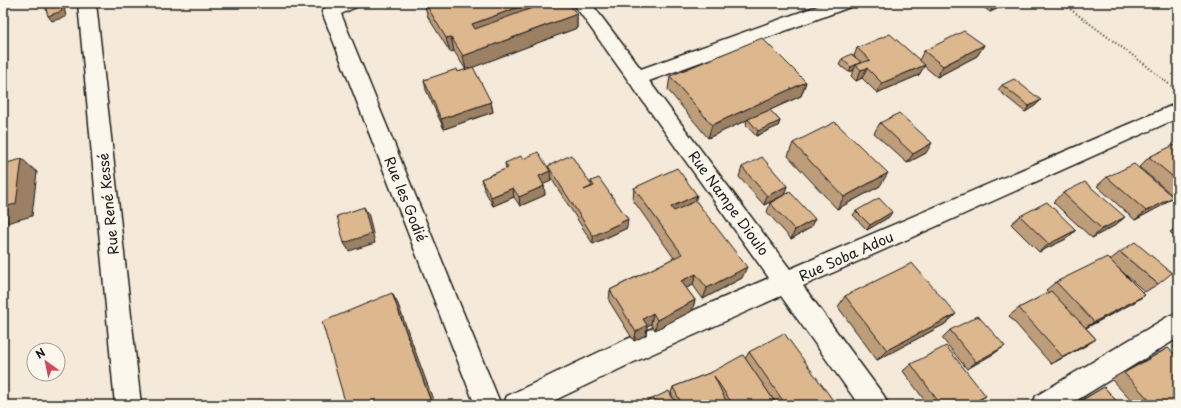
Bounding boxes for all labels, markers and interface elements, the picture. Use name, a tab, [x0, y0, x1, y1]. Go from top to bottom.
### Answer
street label: Rue Nampe Dioulo	[684, 146, 774, 260]
street label: Rue René Kessé	[92, 152, 124, 256]
street label: Rue les Godié	[379, 153, 433, 245]
street label: Rue Soba Adou	[795, 226, 897, 286]
north arrow	[26, 342, 66, 382]
text: N	[32, 344, 49, 363]

